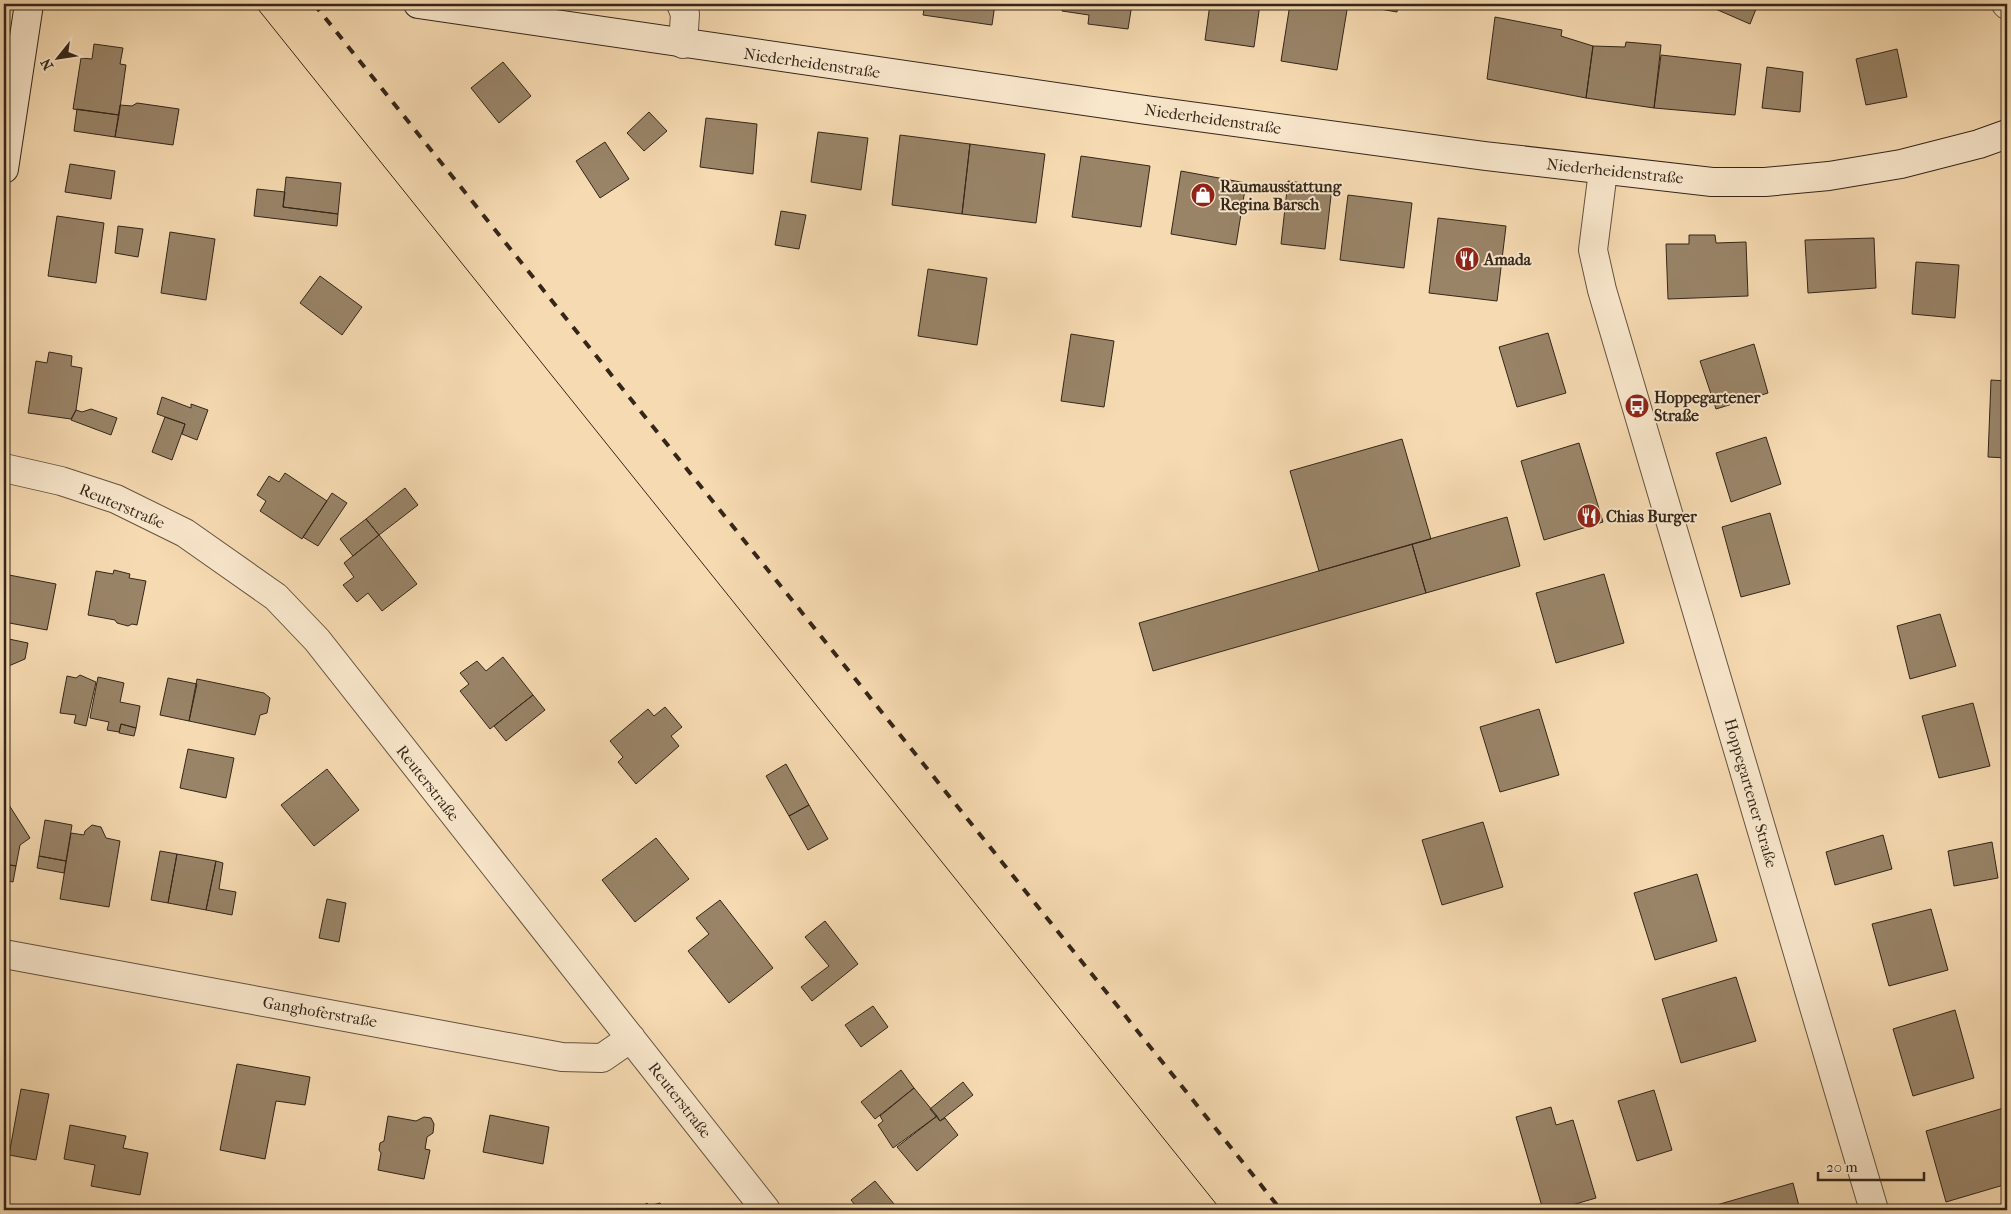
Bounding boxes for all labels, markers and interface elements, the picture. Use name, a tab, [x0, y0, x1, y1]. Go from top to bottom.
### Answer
north arrow	[32, 32, 82, 82]
street label: Niederheidenstraße	[743, 44, 882, 82]
text: N	[37, 55, 57, 73]
street label: Niederheidenstraße	[1144, 100, 1283, 138]
street label: Niederheidenstraße	[1546, 154, 1685, 188]
place label: Raumausstattung Regina Barsch	[1220, 177, 1342, 215]
shop icon: Raumausstattung Regina Barsch	[1190, 182, 1216, 208]
restaurant icon: Amada	[1454, 246, 1480, 272]
place label: Amada	[1483, 250, 1532, 269]
place label: Hoppegartener Straße	[1654, 388, 1761, 425]
bus stop icon: Hoppegartener Straße	[1624, 393, 1650, 419]
street label: Reuterstraße	[76, 479, 168, 533]
restaurant icon: Chias Burger	[1576, 503, 1602, 529]
place label: Chias Burger	[1606, 507, 1698, 527]
street label: Hoppegartener Straße	[1721, 716, 1781, 870]
street label: Reuterstraße	[392, 741, 464, 825]
street label: Ganghoferstraße	[261, 993, 379, 1031]
street label: Reuterstraße	[644, 1058, 716, 1142]
scale bar	[1818, 1149, 1925, 1181]
text: 20 m	[1826, 1158, 1858, 1176]

